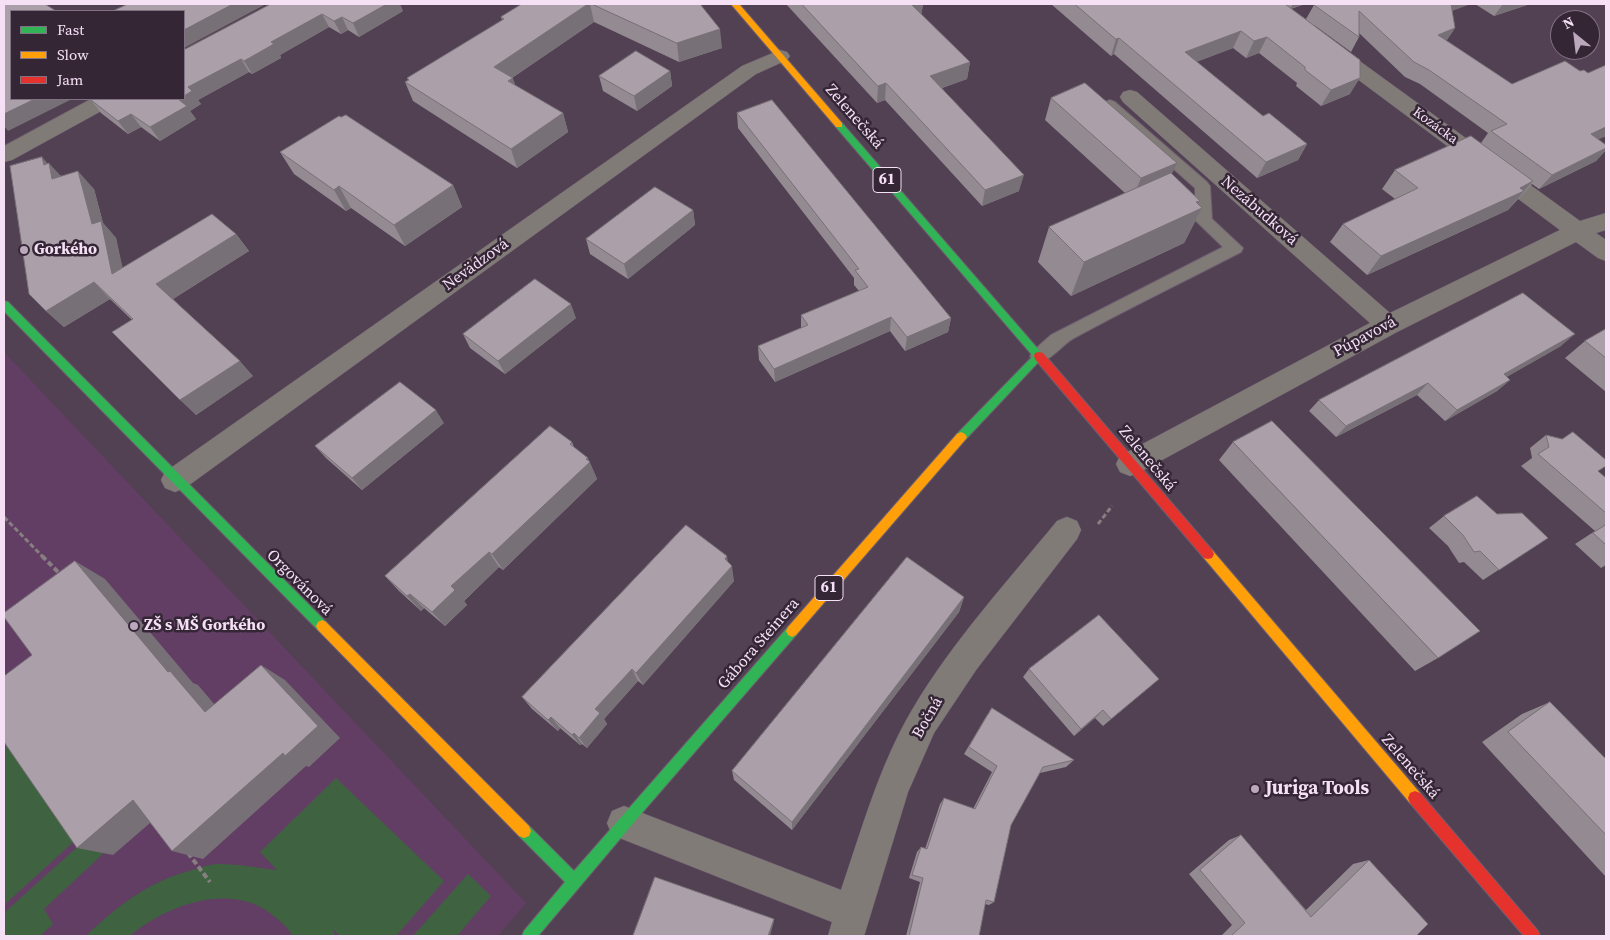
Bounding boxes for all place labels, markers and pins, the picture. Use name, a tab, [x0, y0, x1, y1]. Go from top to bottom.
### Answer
place label: Gorkého	[34, 240, 97, 260]
marker: Gorkého	[18, 244, 30, 256]
place label: ZŠ s MŠ Gorkého	[144, 616, 265, 636]
marker: ZŠ s MŠ Gorkého	[128, 620, 140, 632]
place label: Juriga Tools	[1265, 778, 1369, 800]
marker: Juriga Tools	[1249, 783, 1261, 795]

